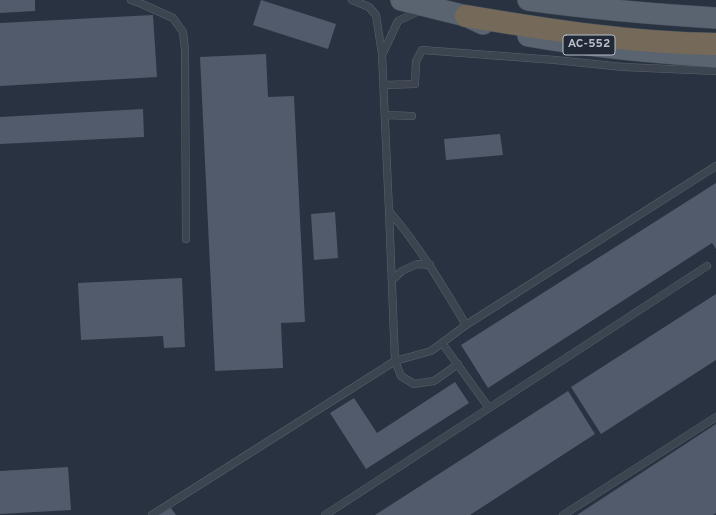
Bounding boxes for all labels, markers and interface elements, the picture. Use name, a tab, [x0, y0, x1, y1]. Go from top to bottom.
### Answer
road number: AC-552	[563, 35, 615, 55]

